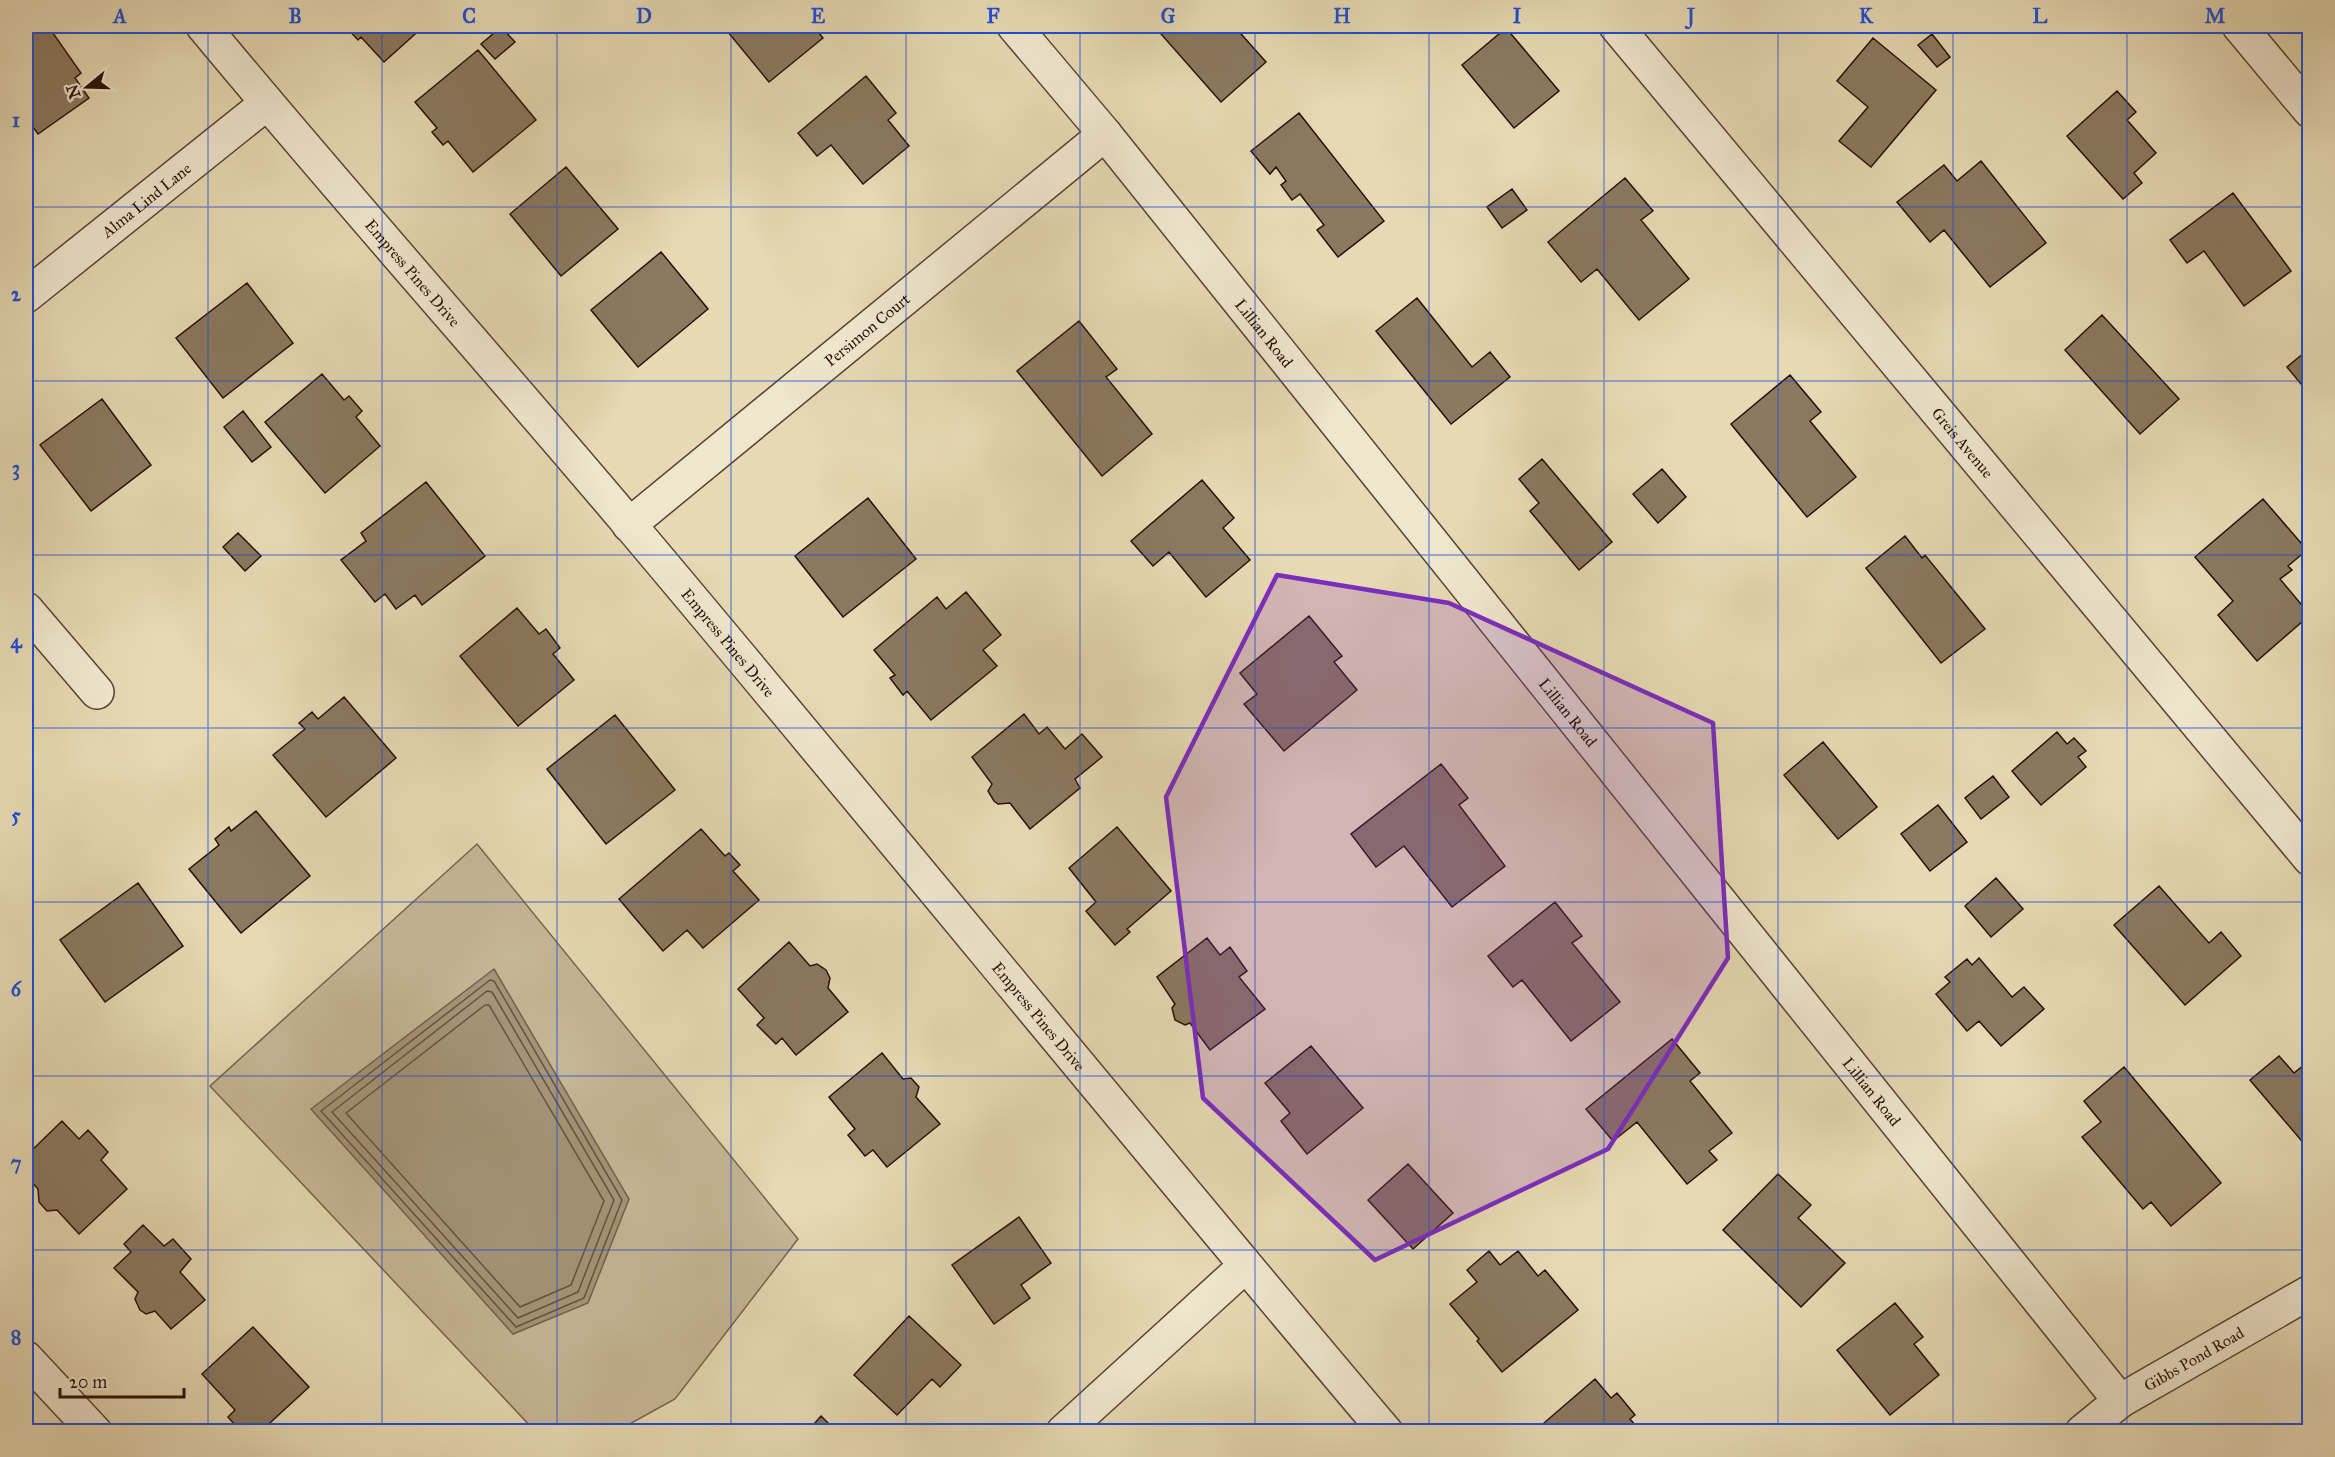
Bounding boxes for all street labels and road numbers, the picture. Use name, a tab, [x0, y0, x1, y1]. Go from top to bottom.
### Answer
street label: Alma Lind Lane	[97, 158, 195, 242]
street label: Empress Pines Drive	[361, 215, 464, 331]
street label: Persimon Court	[821, 289, 914, 370]
street label: Lillian Road	[1231, 295, 1297, 371]
street label: Greis Avenue	[1928, 404, 1998, 482]
street label: Empress Pines Drive	[677, 585, 779, 701]
street label: Lillian Road	[1535, 674, 1601, 750]
street label: Empress Pines Drive	[988, 958, 1089, 1075]
street label: Lillian Road	[1838, 1054, 1905, 1130]
street label: Gibbs Pond Road	[2141, 1323, 2247, 1395]

